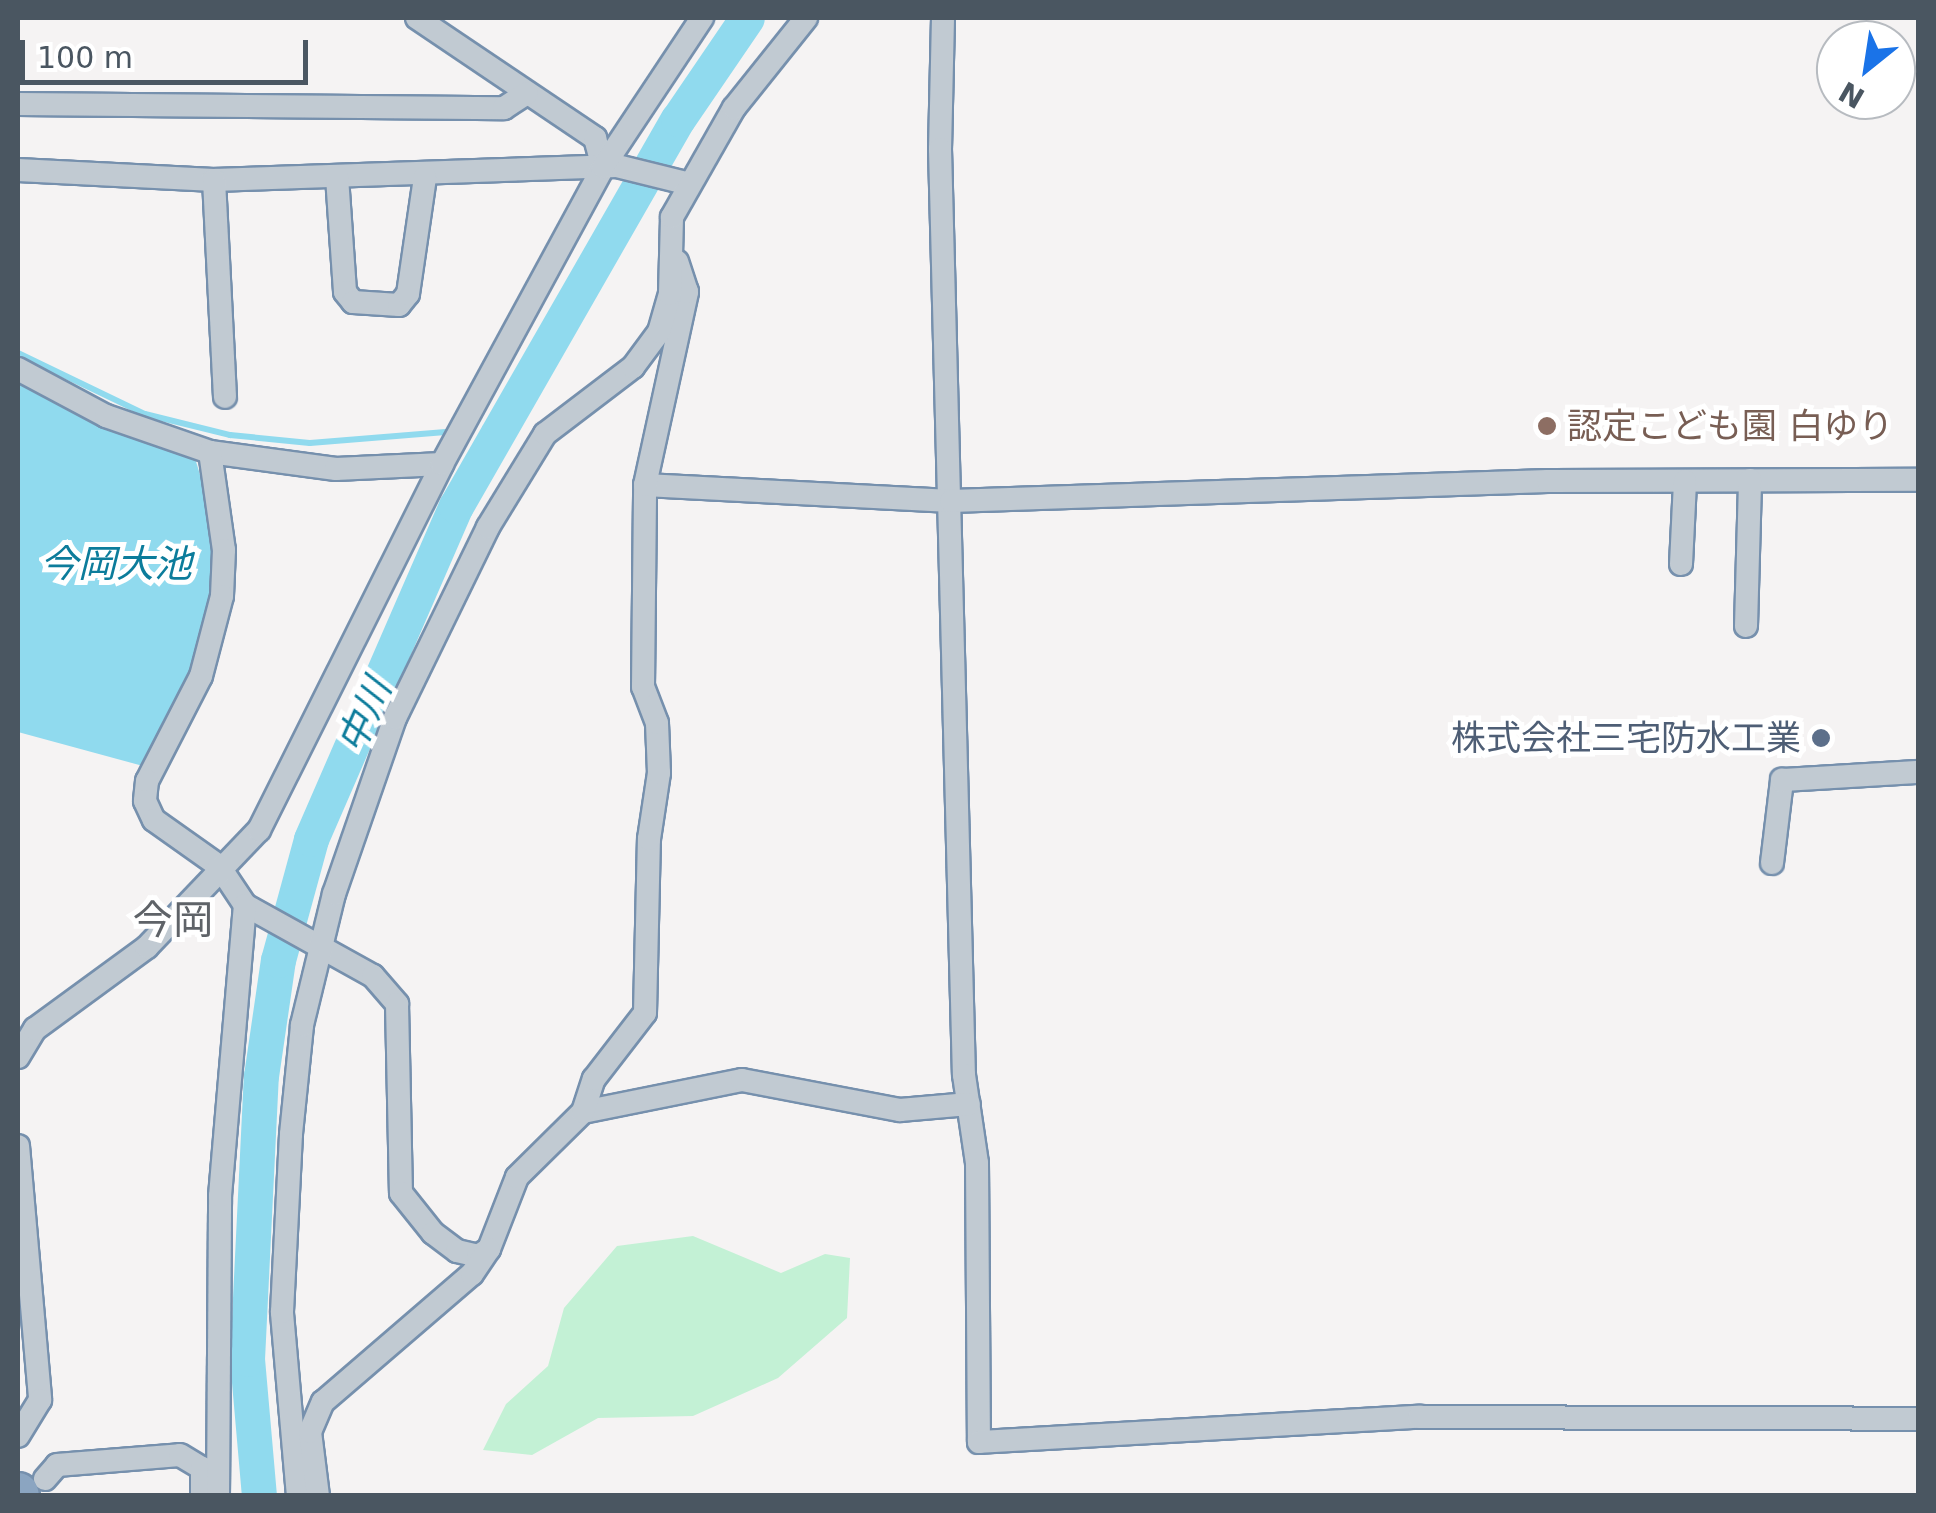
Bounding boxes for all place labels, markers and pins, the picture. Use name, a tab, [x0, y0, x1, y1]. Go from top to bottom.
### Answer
place label: 認定こども園 白ゆり	[1567, 405, 1893, 447]
marker: 認定こども園 白ゆり	[1536, 415, 1558, 437]
place label: 株式会社三宅防水工業	[1451, 717, 1801, 759]
marker: 株式会社三宅防水工業	[1810, 727, 1832, 749]

